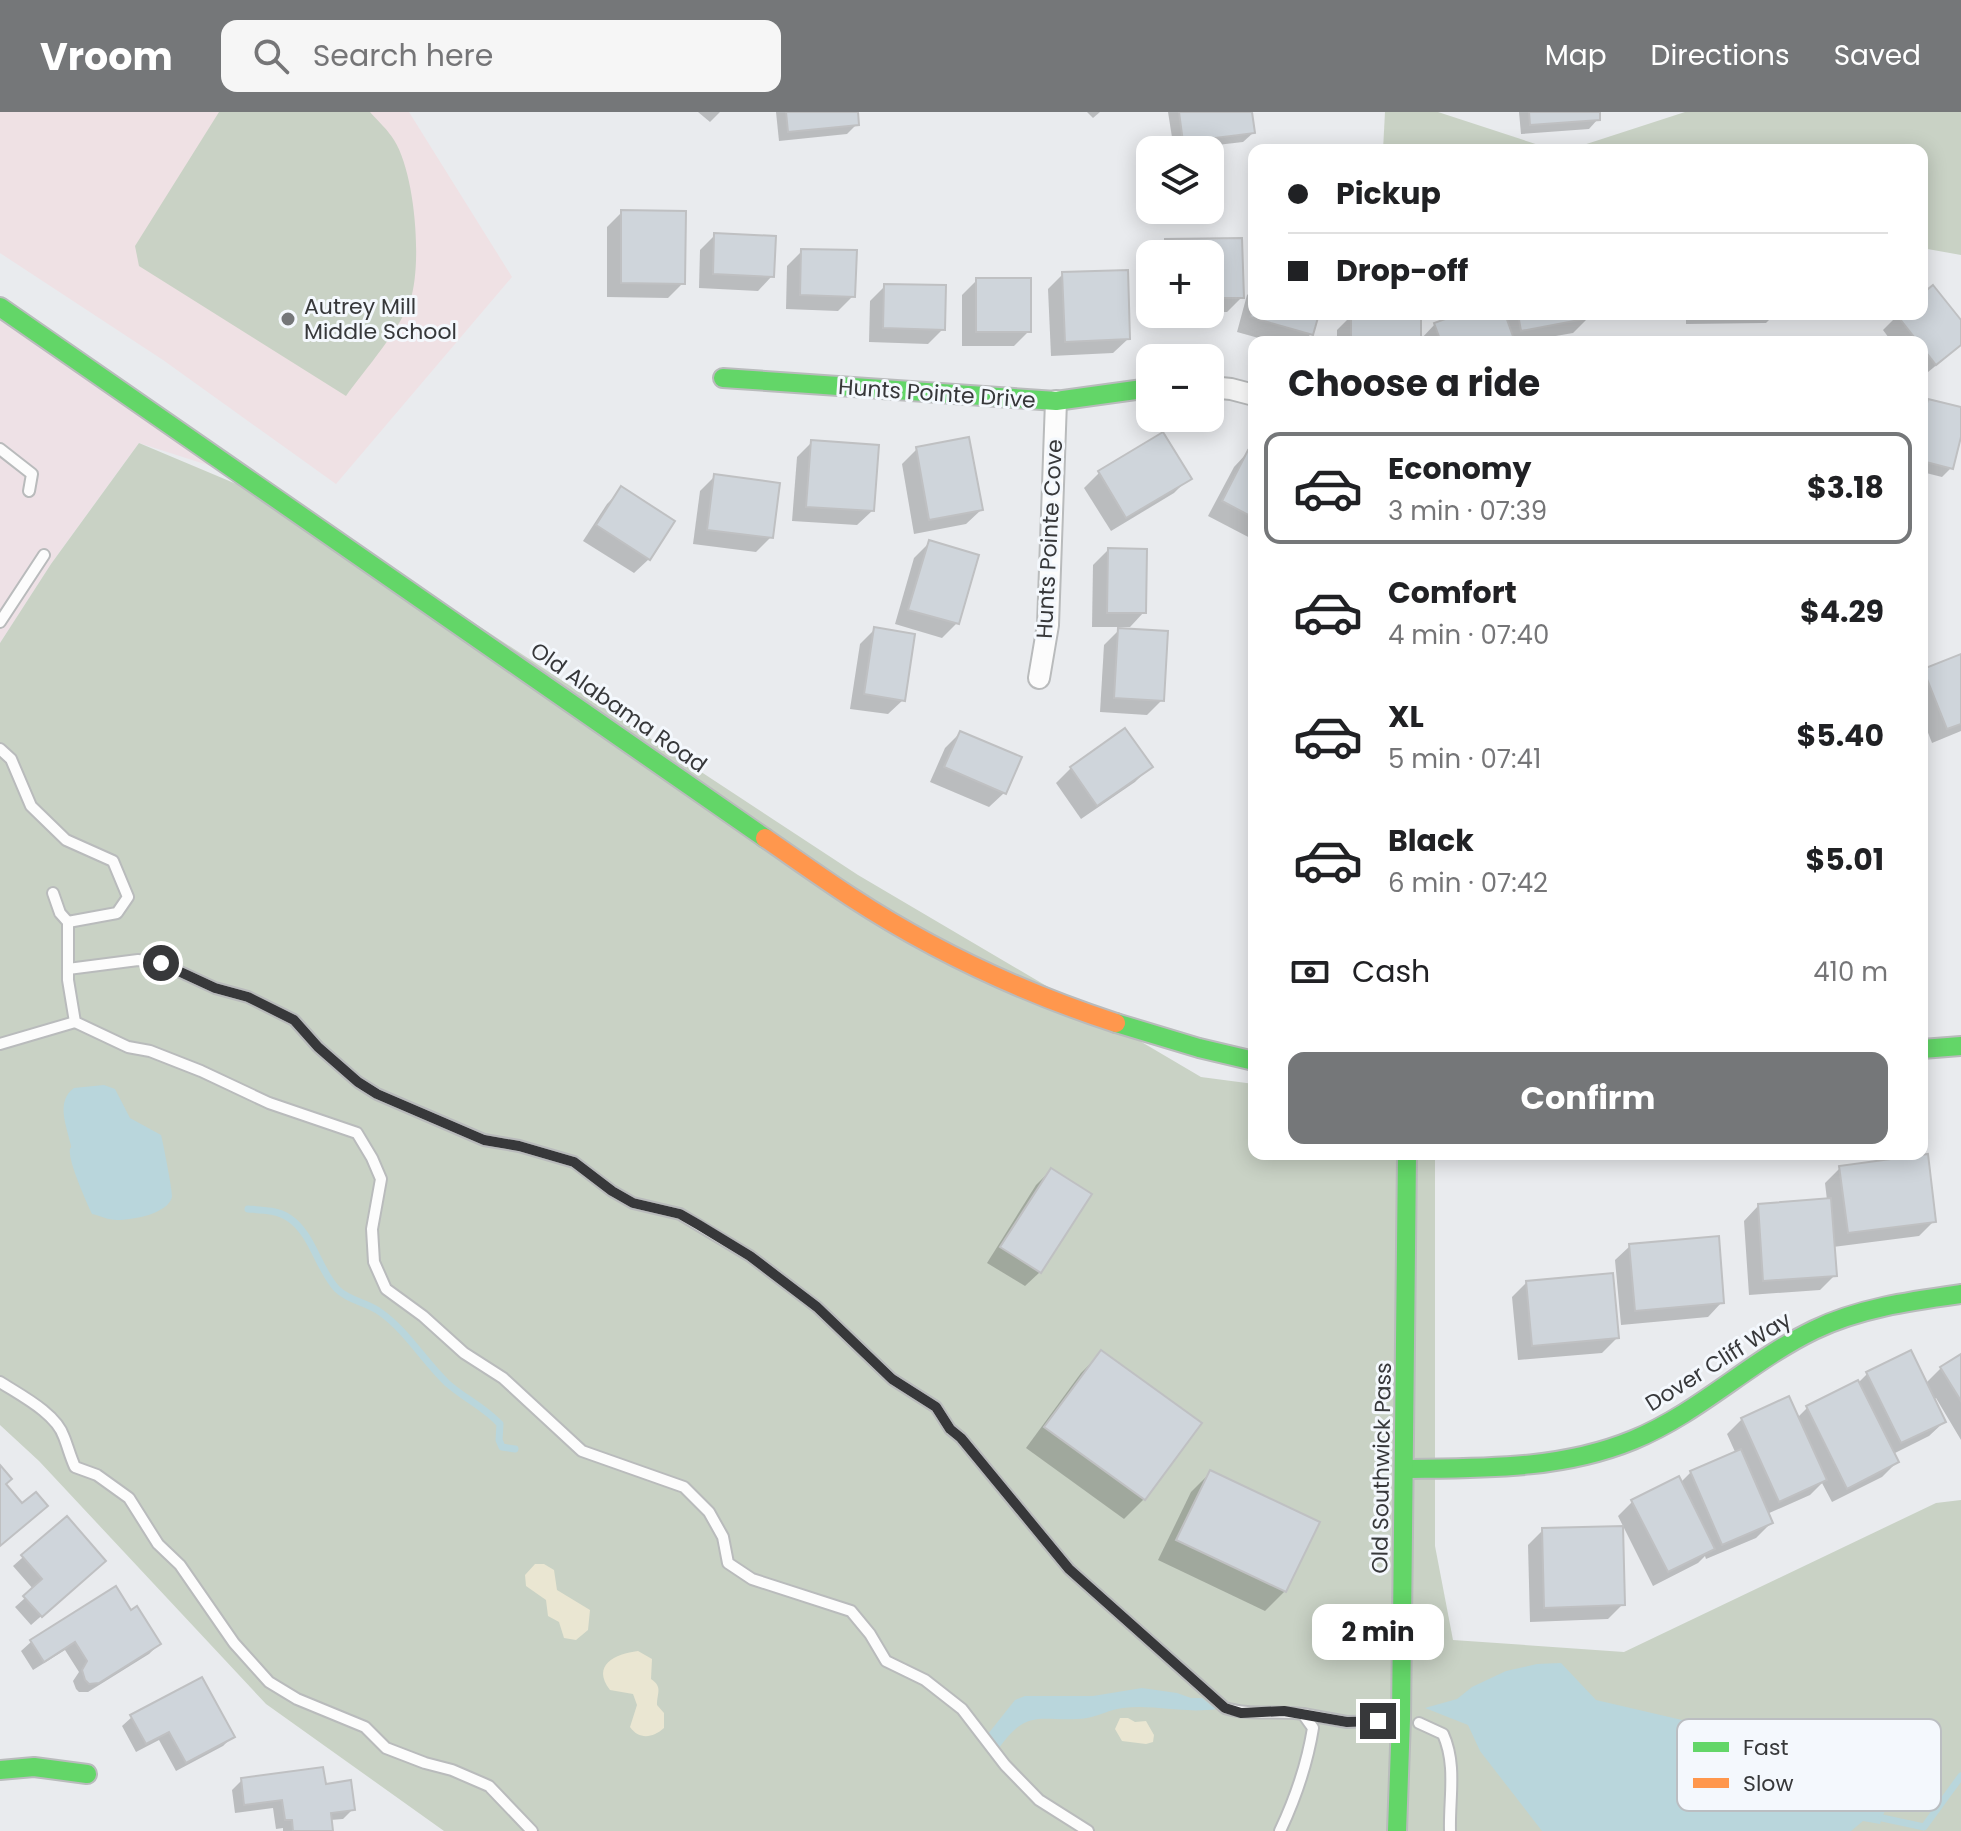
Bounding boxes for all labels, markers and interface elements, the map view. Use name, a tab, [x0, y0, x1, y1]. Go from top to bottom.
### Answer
search box	[221, 20, 781, 92]
text: Vroom	[40, 30, 173, 83]
icon: search	[249, 34, 293, 78]
text: Search here	[313, 34, 493, 77]
text: Map	[1545, 36, 1607, 75]
text: Directions	[1651, 36, 1790, 75]
text: Saved	[1834, 36, 1921, 75]
map controls	[1136, 136, 1224, 432]
button: layers	[1136, 136, 1224, 224]
text: Pickup	[1336, 172, 1441, 215]
button: +	[1136, 240, 1224, 328]
text: Drop-off	[1336, 249, 1468, 292]
place label: Autrey Mill Middle School	[304, 291, 457, 347]
marker: Autrey Mill Middle School	[279, 310, 297, 328]
button: −	[1136, 344, 1224, 432]
text: Choose a ride	[1288, 358, 1540, 409]
street label: Hunts Pointe Drive	[837, 371, 1037, 416]
street label: Hunts Pointe Cove	[1029, 439, 1070, 640]
text: Economy	[1388, 447, 1532, 490]
icon: car	[1292, 452, 1364, 524]
text: $3.18	[1807, 466, 1884, 509]
text: 3 min · 07:39	[1388, 493, 1547, 529]
text: Comfort	[1388, 571, 1517, 614]
icon: car	[1292, 576, 1364, 648]
text: $4.29	[1800, 590, 1884, 633]
text: 4 min · 07:40	[1388, 617, 1549, 653]
street label: Old Alabama Road	[524, 635, 713, 780]
text: XL	[1388, 695, 1424, 738]
icon: car	[1292, 700, 1364, 772]
text: $5.40	[1796, 714, 1884, 757]
text: 5 min · 07:41	[1388, 741, 1541, 777]
text: Black	[1388, 819, 1474, 862]
icon: car	[1292, 824, 1364, 896]
text: $5.01	[1805, 838, 1884, 881]
text: 6 min · 07:42	[1388, 865, 1548, 901]
route start	[143, 945, 179, 981]
icon: cash	[1288, 950, 1332, 994]
text: Cash	[1352, 950, 1430, 993]
text: 410 m	[1813, 954, 1888, 990]
button: Confirm	[1288, 1052, 1888, 1144]
street label: Dover Cliff Way	[1639, 1304, 1798, 1419]
street label: Old Southwick Pass	[1364, 1362, 1399, 1574]
callout: 2 min	[1312, 1605, 1444, 1661]
text: 2 min	[1341, 1614, 1415, 1650]
route end	[1360, 1703, 1396, 1739]
legend	[1677, 1719, 1941, 1811]
text: Fast	[1743, 1732, 1788, 1763]
text: Slow	[1743, 1768, 1793, 1799]

